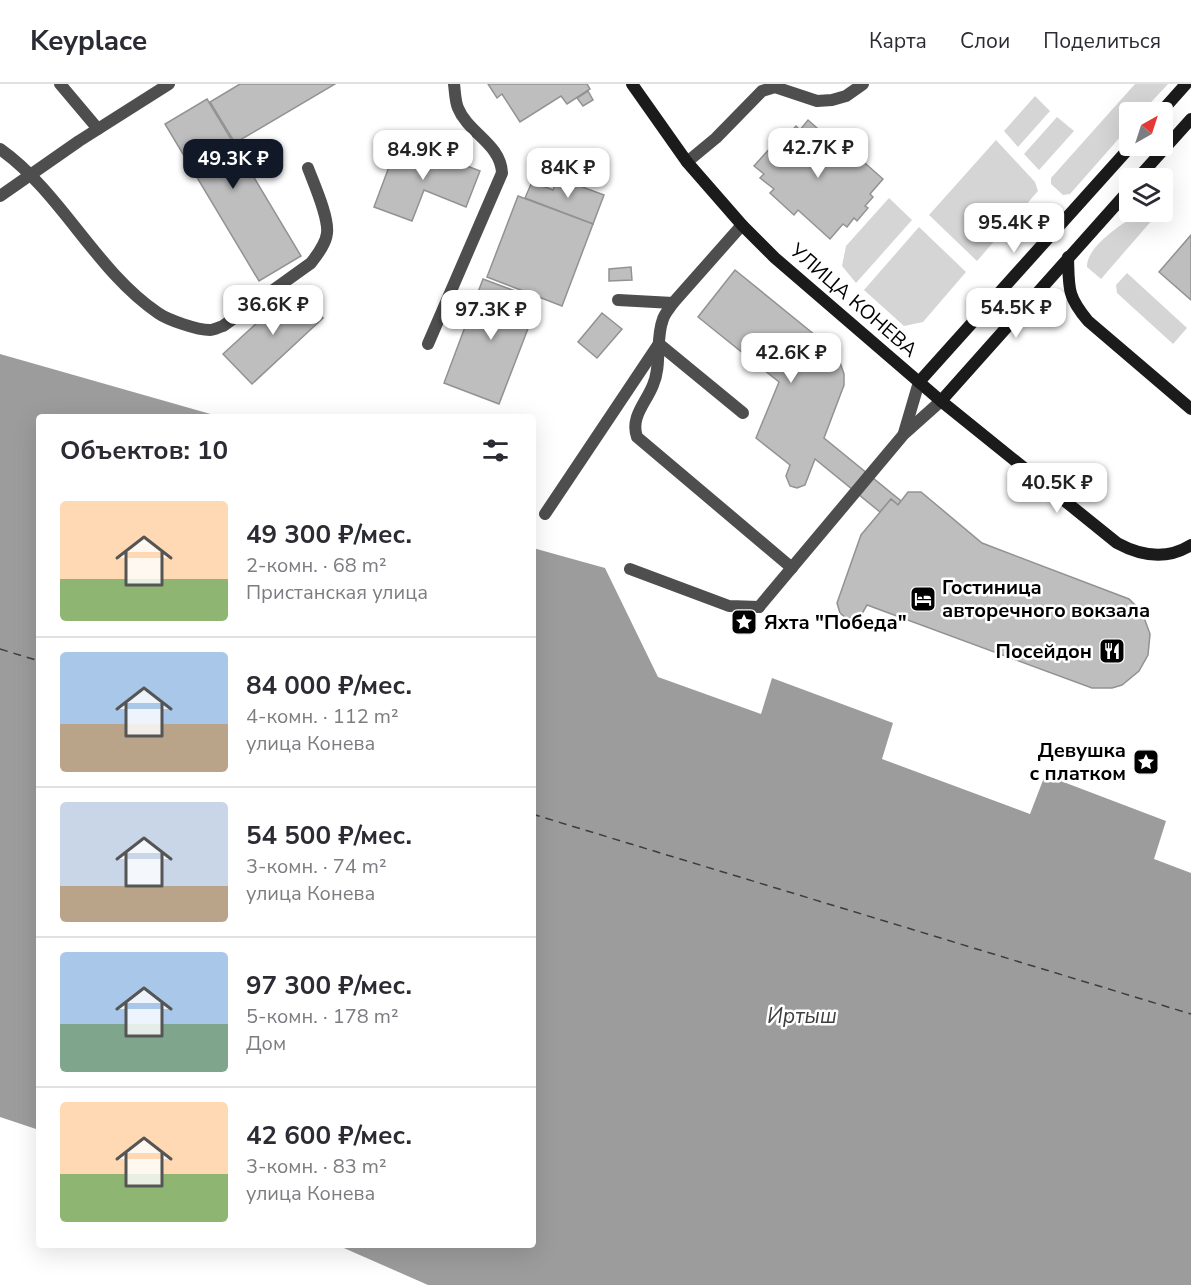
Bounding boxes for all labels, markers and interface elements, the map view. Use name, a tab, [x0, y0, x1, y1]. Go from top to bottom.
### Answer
text: Keyplace	[30, 22, 147, 60]
text: Карта	[869, 27, 927, 55]
text: Слои	[960, 27, 1010, 55]
text: Поделиться	[1043, 27, 1161, 55]
north arrow	[1119, 102, 1173, 156]
map controls	[1119, 102, 1173, 222]
pin: 42.7K ₽	[763, 128, 873, 179]
pin: 84.9K ₽	[368, 130, 478, 181]
text: 42.7K ₽	[782, 134, 854, 161]
text: 84.9K ₽	[387, 136, 459, 163]
pin: 49.3K ₽	[178, 139, 288, 190]
text: 49.3K ₽	[197, 145, 269, 172]
pin: 84K ₽	[526, 148, 610, 199]
text: 84K ₽	[541, 154, 595, 181]
button: layers	[1119, 168, 1173, 222]
pin: 95.4K ₽	[959, 203, 1069, 254]
text: 95.4K ₽	[978, 209, 1050, 236]
street label: УЛИЦА КОНЕВА	[783, 237, 924, 364]
pin: 36.6K ₽	[218, 285, 328, 336]
pin: 54.5K ₽	[961, 288, 1071, 339]
pin: 97.3K ₽	[436, 290, 546, 341]
text: 36.6K ₽	[237, 291, 309, 318]
text: 54.5K ₽	[980, 294, 1052, 321]
text: 97.3K ₽	[455, 296, 527, 323]
pin: 42.6K ₽	[736, 333, 846, 384]
text: 42.6K ₽	[755, 339, 827, 366]
text: Объектов: 10	[60, 433, 228, 468]
icon: filters	[479, 434, 512, 467]
pin: 40.5K ₽	[1002, 463, 1112, 514]
text: 40.5K ₽	[1021, 469, 1093, 496]
text: 49 300 ₽/мес.	[246, 517, 412, 552]
icon: home	[108, 525, 180, 597]
text: 2-комн. · 68 m²	[246, 552, 387, 579]
place label: Гостиница авторечного вокзала	[942, 574, 1150, 624]
text: Пристанская улица	[246, 579, 428, 606]
hotel icon: Гостиница авторечного вокзала	[908, 584, 938, 614]
place icon: Яхта "Победа"	[729, 607, 759, 637]
place label: Яхта "Победа"	[764, 609, 907, 636]
restaurant icon: Посейдон	[1097, 636, 1127, 666]
place label: Посейдон	[996, 638, 1092, 665]
text: 84 000 ₽/мес.	[246, 668, 412, 703]
icon: home	[108, 676, 180, 748]
text: 4-комн. · 112 m²	[246, 703, 399, 730]
text: улица Конева	[246, 730, 375, 757]
place label: Девушка с платком	[1029, 737, 1126, 787]
place icon: Девушка с платком	[1131, 747, 1161, 777]
text: 54 500 ₽/мес.	[246, 818, 412, 853]
icon: home	[108, 826, 180, 898]
text: 3-комн. · 74 m²	[246, 853, 387, 880]
text: улица Конева	[246, 880, 375, 907]
text: 97 300 ₽/мес.	[246, 968, 412, 1003]
icon: home	[108, 976, 180, 1048]
water label: Иртыш	[767, 1002, 837, 1030]
text: 5-комн. · 178 m²	[246, 1003, 399, 1030]
text: Дом	[246, 1030, 286, 1057]
text: 42 600 ₽/мес.	[246, 1118, 412, 1153]
icon: home	[108, 1126, 180, 1198]
text: 3-комн. · 83 m²	[246, 1153, 387, 1180]
text: улица Конева	[246, 1180, 375, 1207]

